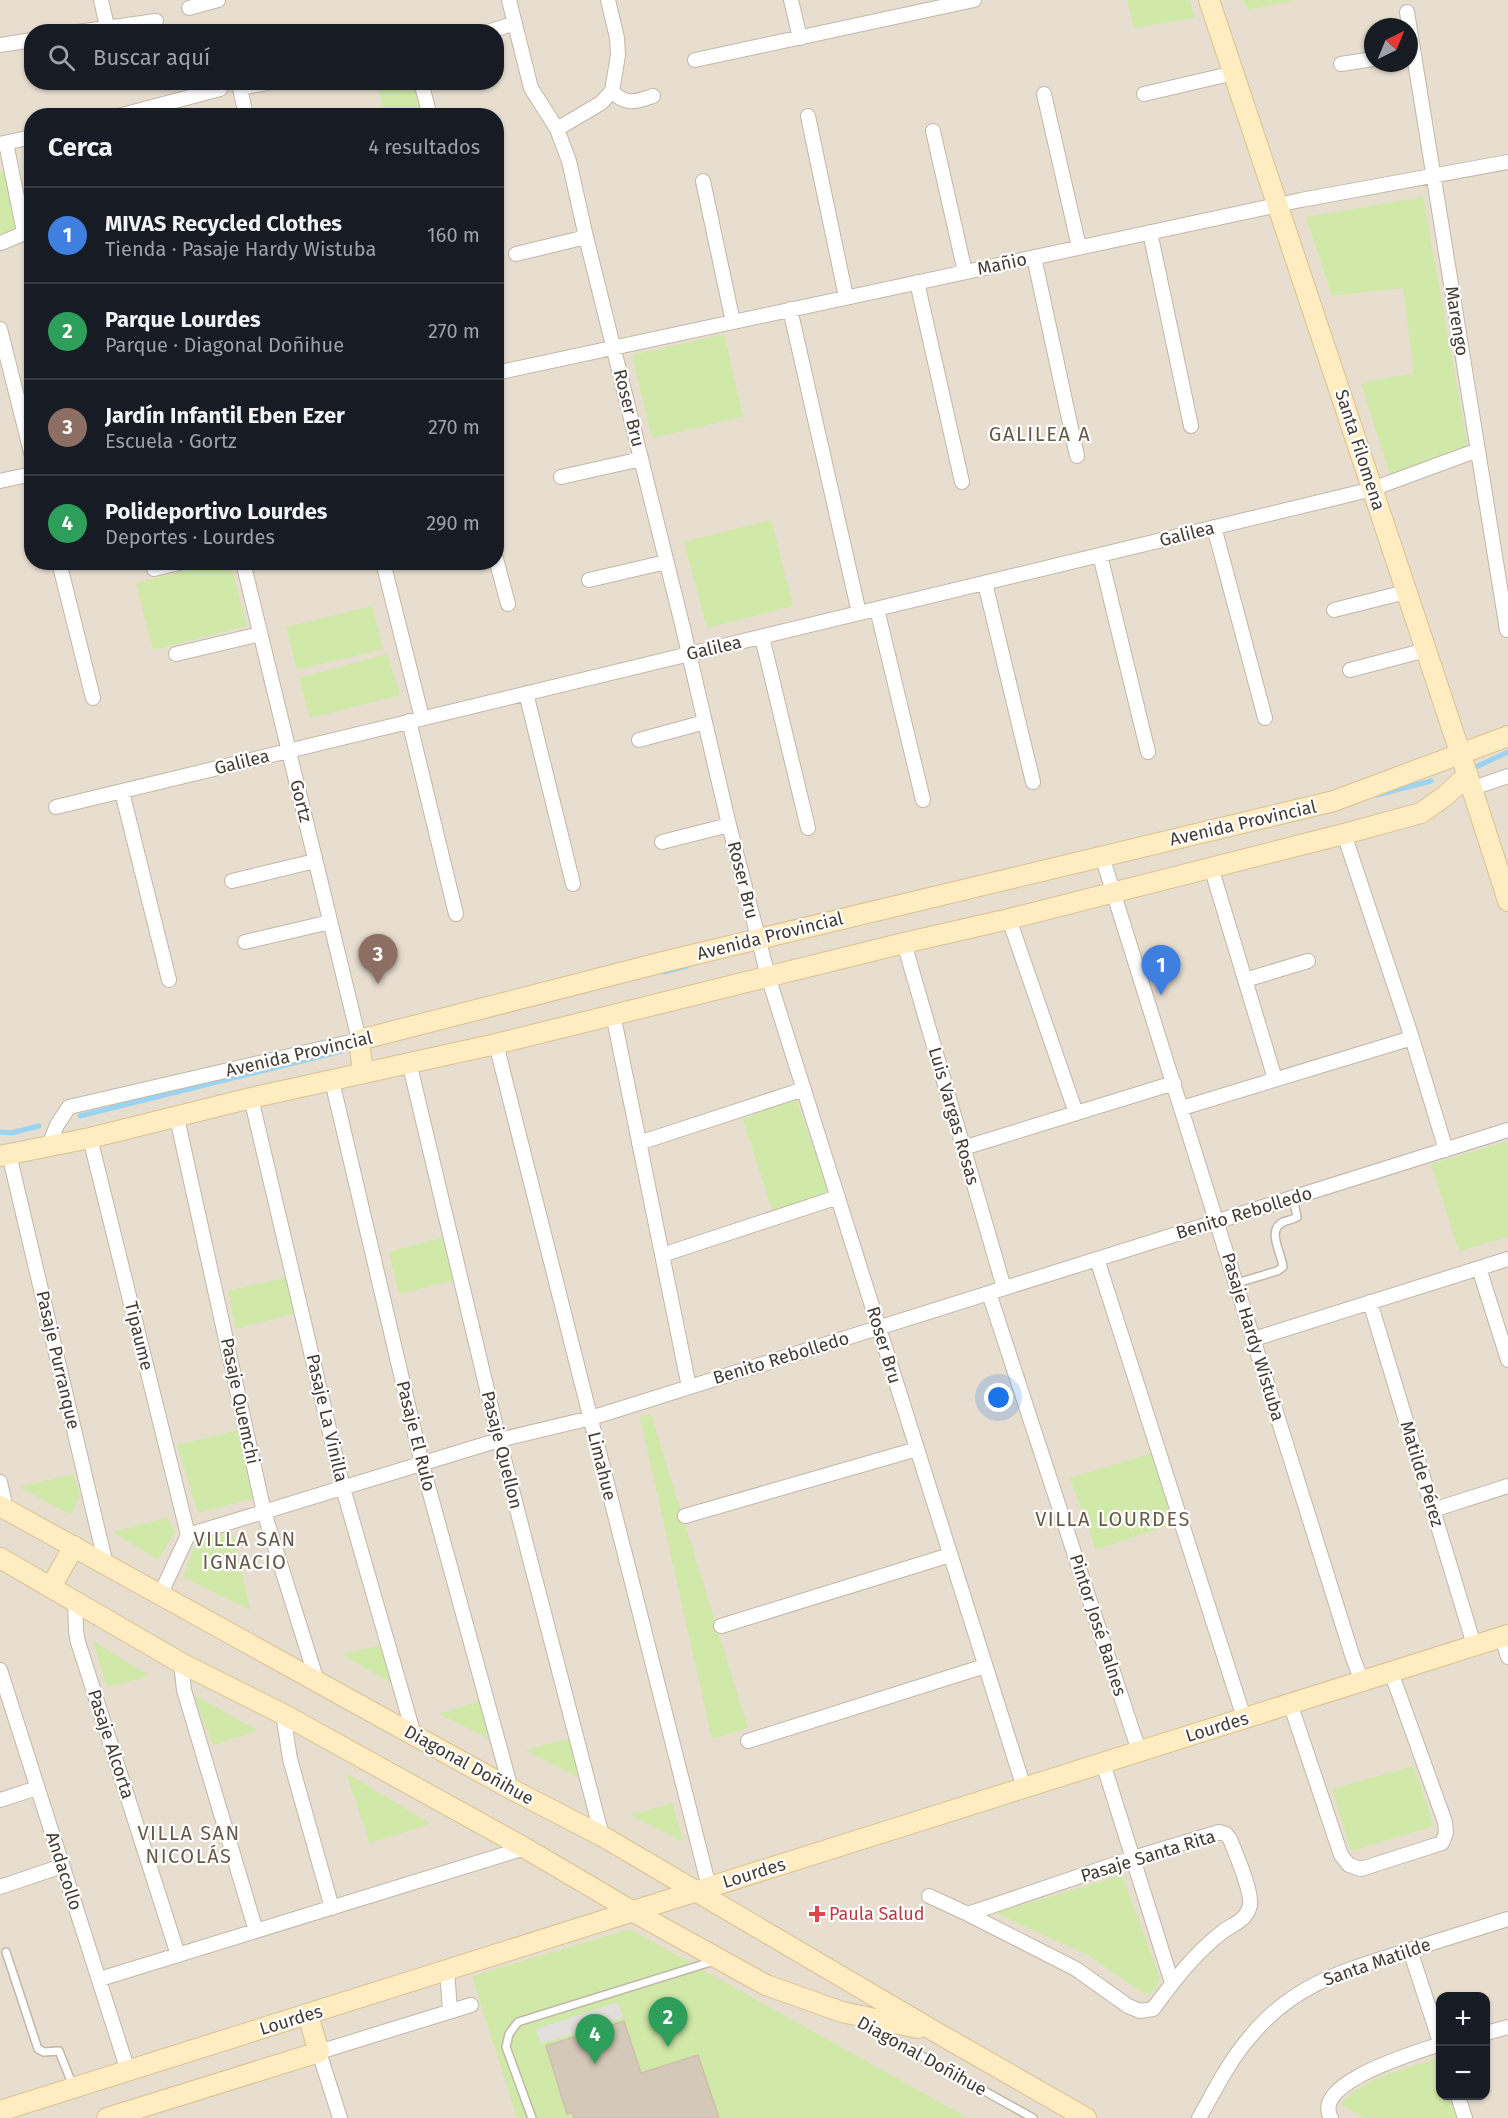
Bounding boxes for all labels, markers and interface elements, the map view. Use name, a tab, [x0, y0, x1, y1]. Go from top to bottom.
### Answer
north arrow	[1364, 18, 1418, 72]
search box	[24, 24, 504, 90]
icon: search	[45, 41, 78, 74]
text: Buscar aquí	[93, 44, 210, 71]
text: Cerca	[48, 132, 113, 163]
text: 4 resultados	[368, 135, 480, 159]
text: MIVAS Recycled Clothes	[105, 210, 342, 237]
text: 1	[63, 223, 72, 247]
text: 160 m	[427, 223, 480, 247]
text: Tienda · Pasaje Hardy Wistuba	[105, 237, 376, 261]
street label: Mañio	[975, 248, 1029, 280]
street label: Marengo	[1441, 285, 1473, 357]
text: Parque Lourdes	[105, 306, 261, 333]
text: 2	[62, 319, 73, 343]
text: 270 m	[428, 319, 480, 343]
text: Parque · Diagonal Doñihue	[105, 333, 344, 357]
street label: Roser Bru	[609, 367, 649, 449]
street label: Santa Filomena	[1330, 387, 1390, 513]
text: Jardín Infantil Eben Ezer	[105, 402, 345, 429]
text: 3	[62, 415, 73, 439]
text: 270 m	[428, 415, 480, 439]
district label: GALILEA A	[989, 422, 1091, 446]
text: Escuela · Gortz	[105, 429, 237, 453]
text: Polideportivo Lourdes	[105, 498, 327, 525]
text: 4	[62, 511, 73, 535]
text: 290 m	[426, 511, 480, 535]
street label: Galilea	[1157, 517, 1217, 551]
text: Deportes · Lourdes	[105, 525, 275, 549]
street label: Galilea	[684, 631, 744, 665]
street label: Galilea	[212, 745, 272, 779]
street label: Gortz	[285, 777, 317, 825]
street label: Avenida Provincial	[1168, 795, 1318, 851]
street label: Roser Bru	[723, 839, 763, 921]
street label: Avenida Provincial	[695, 907, 845, 965]
pin: 3	[358, 934, 398, 984]
pin: 1	[1142, 946, 1180, 995]
street label: Avenida Provincial	[224, 1026, 374, 1082]
street label: Luis Vargas Rosas	[924, 1045, 984, 1187]
street label: Benito Rebolledo	[1173, 1182, 1315, 1244]
street label: Pasaje Hardy Wistuba	[1217, 1250, 1289, 1424]
street label: Pasaje Purranque	[31, 1289, 85, 1431]
street label: Tipaume	[120, 1299, 158, 1373]
street label: Roser Bru	[862, 1304, 906, 1386]
street label: Benito Rebolledo	[710, 1327, 852, 1389]
street label: Pasaje Quemchi	[216, 1336, 264, 1466]
street label: Pasaje La Vinilla	[302, 1352, 352, 1484]
street label: Pasaje El Rulo	[392, 1378, 440, 1494]
your location	[984, 1383, 1013, 1412]
street label: Pasaje Quellon	[477, 1389, 527, 1511]
street label: Matilde Pérez	[1395, 1418, 1449, 1530]
street label: Limahue	[583, 1429, 621, 1503]
district label: VILLA LOURDES	[1035, 1507, 1191, 1531]
district label: VILLA SAN IGNACIO	[193, 1527, 297, 1574]
street label: Pintor José Balnes	[1065, 1551, 1131, 1699]
street label: Pasaje Alcorta	[83, 1686, 139, 1802]
street label: Lourdes	[1183, 1707, 1251, 1747]
street label: Diagonal Doñihue	[400, 1720, 538, 1810]
district label: VILLA SAN NICOLÁS	[137, 1821, 241, 1868]
street label: Pasaje Santa Rita	[1078, 1825, 1218, 1887]
street label: Andacollo	[41, 1829, 87, 1913]
street label: Lourdes	[720, 1853, 788, 1893]
place label: Paula Salud	[829, 1903, 924, 1925]
marker: Paula Salud	[810, 1907, 824, 1921]
street label: Santa Matilde	[1320, 1933, 1434, 1991]
map controls	[1436, 1992, 1490, 2100]
button: +	[1436, 1992, 1490, 2046]
pin: 2	[648, 1998, 688, 2047]
street label: Lourdes	[257, 2000, 325, 2040]
street label: Diagonal Doñihue	[853, 2011, 991, 2101]
pin: 4	[576, 2014, 614, 2064]
button: −	[1436, 2046, 1490, 2100]

